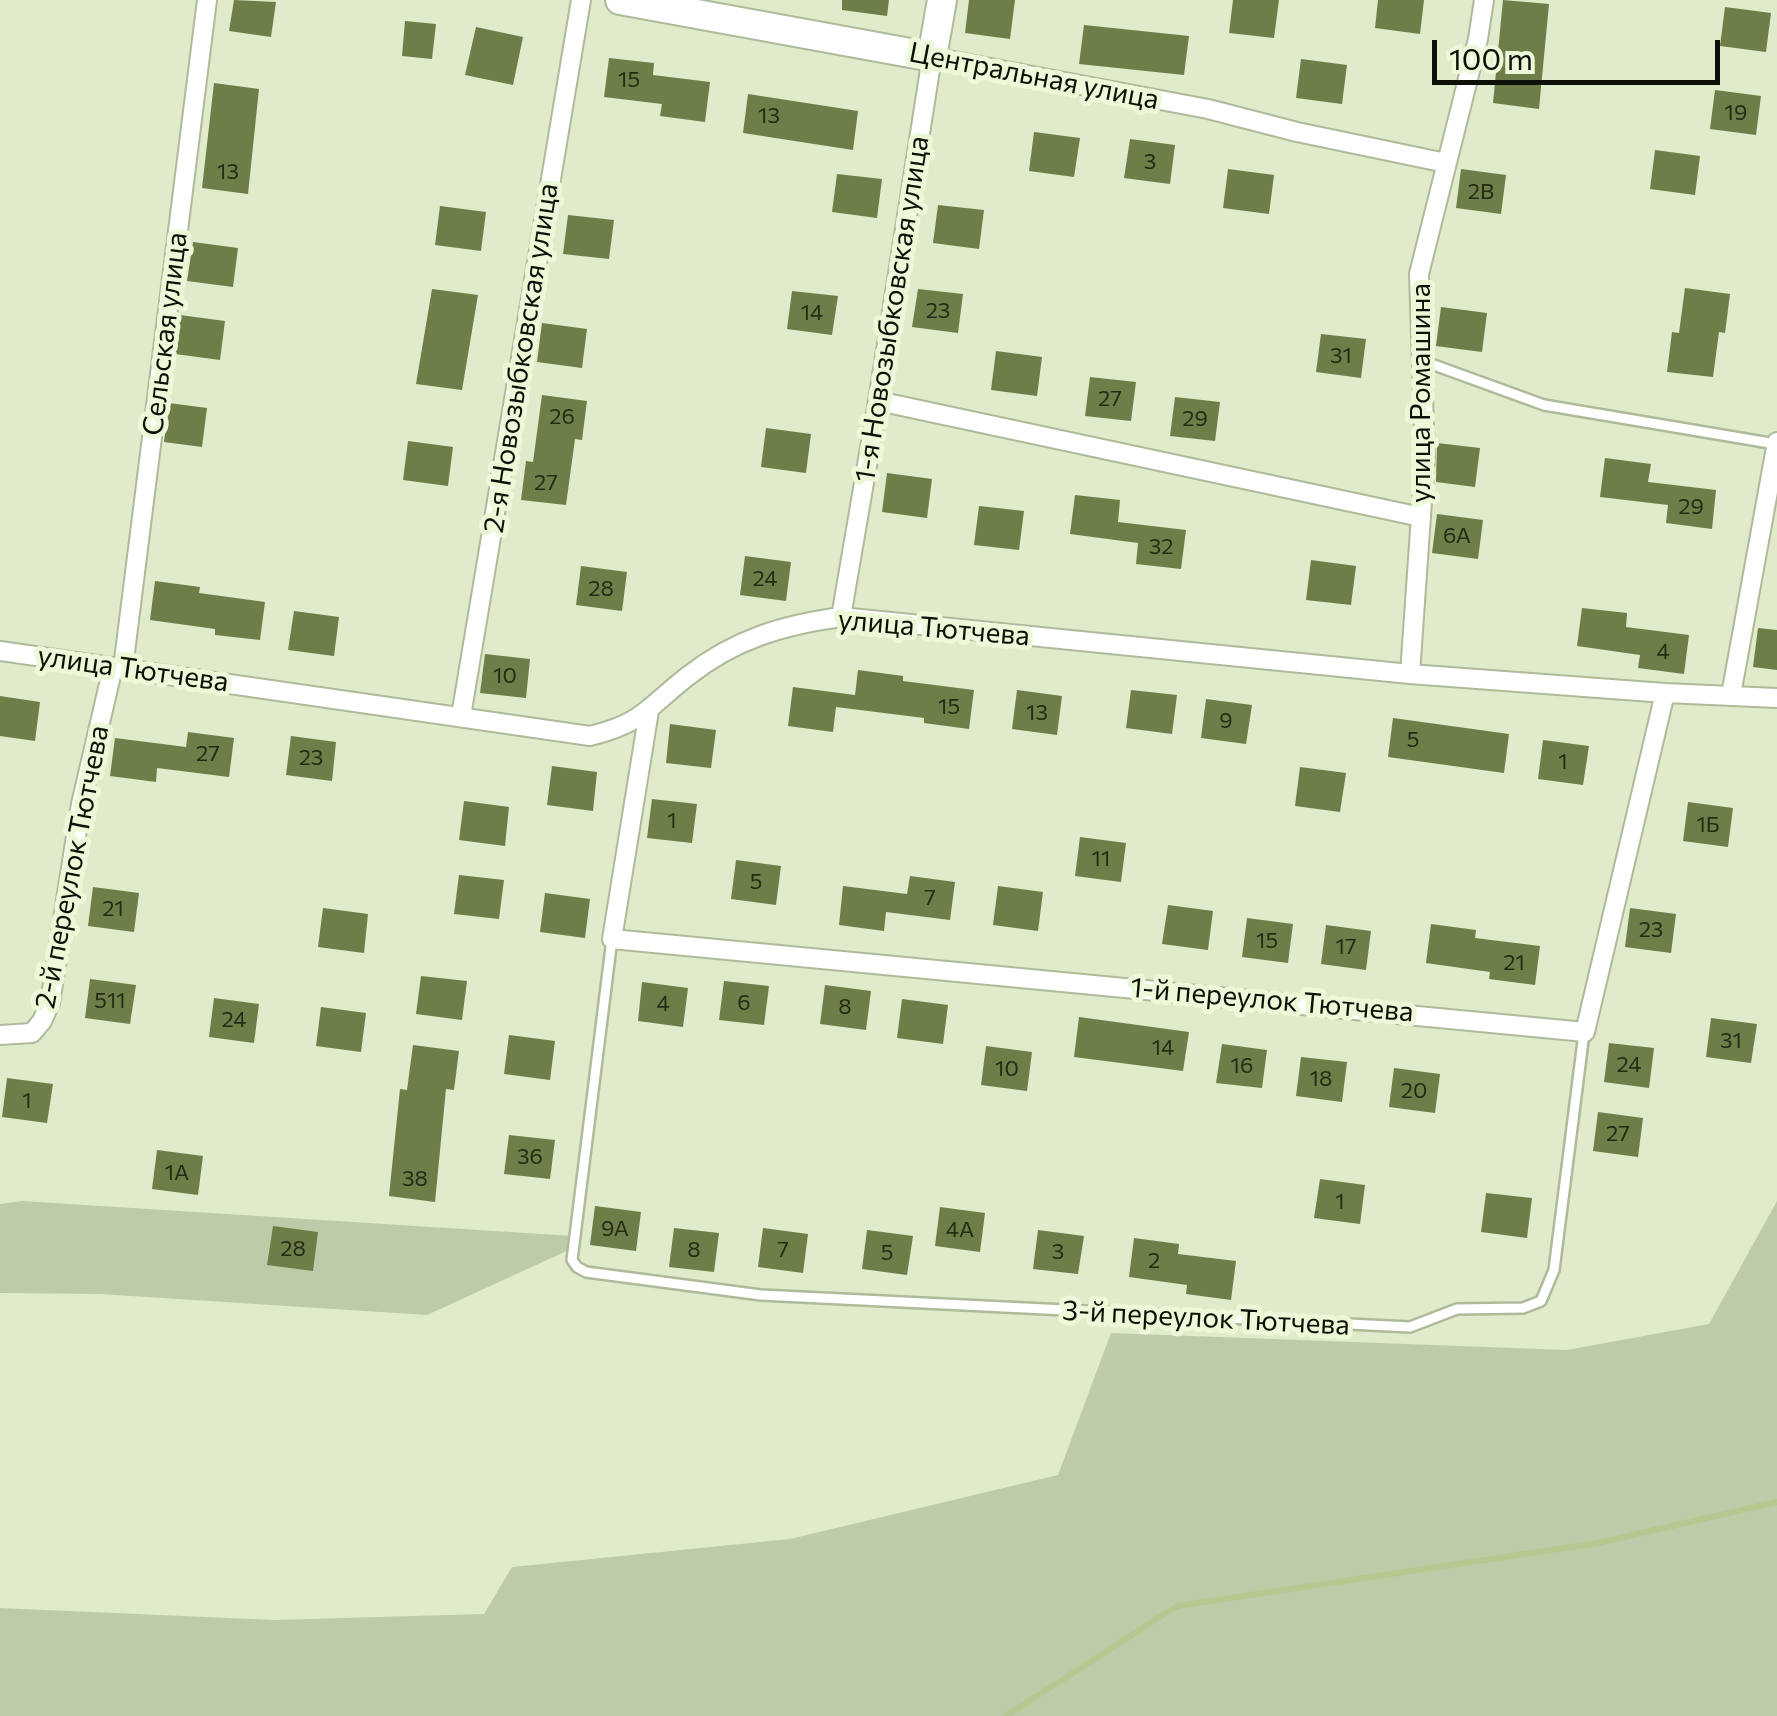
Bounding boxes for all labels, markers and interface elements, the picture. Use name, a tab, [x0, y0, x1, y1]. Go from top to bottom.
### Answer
scale bar	[1437, 20, 1724, 82]
street label: Центральная улица	[906, 35, 1162, 117]
text: 100 m	[1449, 39, 1533, 76]
house number: 15	[618, 67, 640, 93]
house number: 19	[1725, 100, 1747, 126]
house number: 13	[758, 103, 780, 129]
street label: 1-я Новозыбковская улица	[848, 134, 936, 484]
house number: 3	[1144, 149, 1156, 175]
house number: 13	[217, 159, 239, 185]
house number: 2В	[1468, 179, 1494, 205]
street label: 2-я Новозыбковская улица	[477, 181, 565, 535]
street label: Сельская улица	[136, 230, 194, 438]
street label: улица Ромашина	[1404, 283, 1438, 503]
house number: 23	[926, 298, 950, 324]
house number: 14	[801, 300, 823, 326]
house number: 31	[1330, 343, 1352, 369]
house number: 27	[1098, 386, 1122, 412]
house number: 26	[549, 404, 575, 430]
house number: 29	[1182, 406, 1208, 432]
house number: 27	[534, 470, 558, 496]
house number: 29	[1678, 494, 1704, 520]
house number: 6А	[1443, 523, 1471, 549]
house number: 32	[1149, 534, 1173, 560]
house number: 24	[752, 566, 778, 592]
house number: 28	[588, 576, 614, 602]
street label: улица Тютчева	[837, 603, 1031, 653]
street label: улица Тютчева	[35, 639, 231, 699]
house number: 4	[1656, 639, 1670, 665]
house number: 10	[493, 663, 517, 689]
house number: 15	[938, 694, 960, 720]
house number: 13	[1026, 700, 1048, 726]
house number: 9	[1219, 708, 1233, 734]
street label: 2-й переулок Тютчева	[28, 723, 116, 1011]
house number: 5	[1407, 727, 1419, 753]
house number: 27	[196, 741, 220, 767]
house number: 23	[299, 745, 323, 771]
house number: 1	[1558, 749, 1568, 775]
house number: 1	[667, 808, 677, 834]
house number: 1Б	[1696, 812, 1720, 838]
house number: 11	[1092, 846, 1110, 872]
house number: 5	[750, 869, 762, 895]
house number: 7	[924, 885, 936, 911]
house number: 21	[102, 896, 124, 922]
house number: 23	[1639, 917, 1663, 943]
house number: 15	[1256, 928, 1278, 954]
house number: 17	[1335, 934, 1357, 960]
house number: 21	[1503, 950, 1525, 976]
street label: 1-й переулок Тютчева	[1129, 971, 1415, 1029]
house number: 511	[94, 988, 126, 1014]
house number: 6	[737, 990, 751, 1016]
house number: 4	[656, 991, 670, 1017]
house number: 8	[838, 994, 852, 1020]
house number: 24	[221, 1007, 247, 1033]
house number: 31	[1720, 1028, 1742, 1054]
house number: 14	[1152, 1035, 1174, 1061]
house number: 24	[1616, 1052, 1642, 1078]
house number: 16	[1231, 1053, 1253, 1079]
house number: 10	[995, 1056, 1019, 1082]
house number: 18	[1310, 1066, 1332, 1092]
house number: 20	[1401, 1078, 1427, 1104]
house number: 1	[22, 1088, 32, 1114]
house number: 27	[1606, 1121, 1630, 1147]
house number: 36	[517, 1144, 543, 1170]
house number: 1А	[165, 1160, 189, 1186]
house number: 38	[402, 1166, 428, 1192]
house number: 1	[1335, 1189, 1345, 1215]
house number: 9А	[601, 1216, 629, 1242]
house number: 4А	[946, 1217, 974, 1243]
house number: 28	[280, 1236, 306, 1262]
house number: 8	[687, 1237, 701, 1263]
house number: 7	[777, 1237, 789, 1263]
house number: 3	[1052, 1239, 1064, 1265]
house number: 5	[881, 1240, 893, 1266]
house number: 2	[1148, 1248, 1160, 1274]
street label: 3-й переулок Тютчева	[1061, 1294, 1351, 1342]

